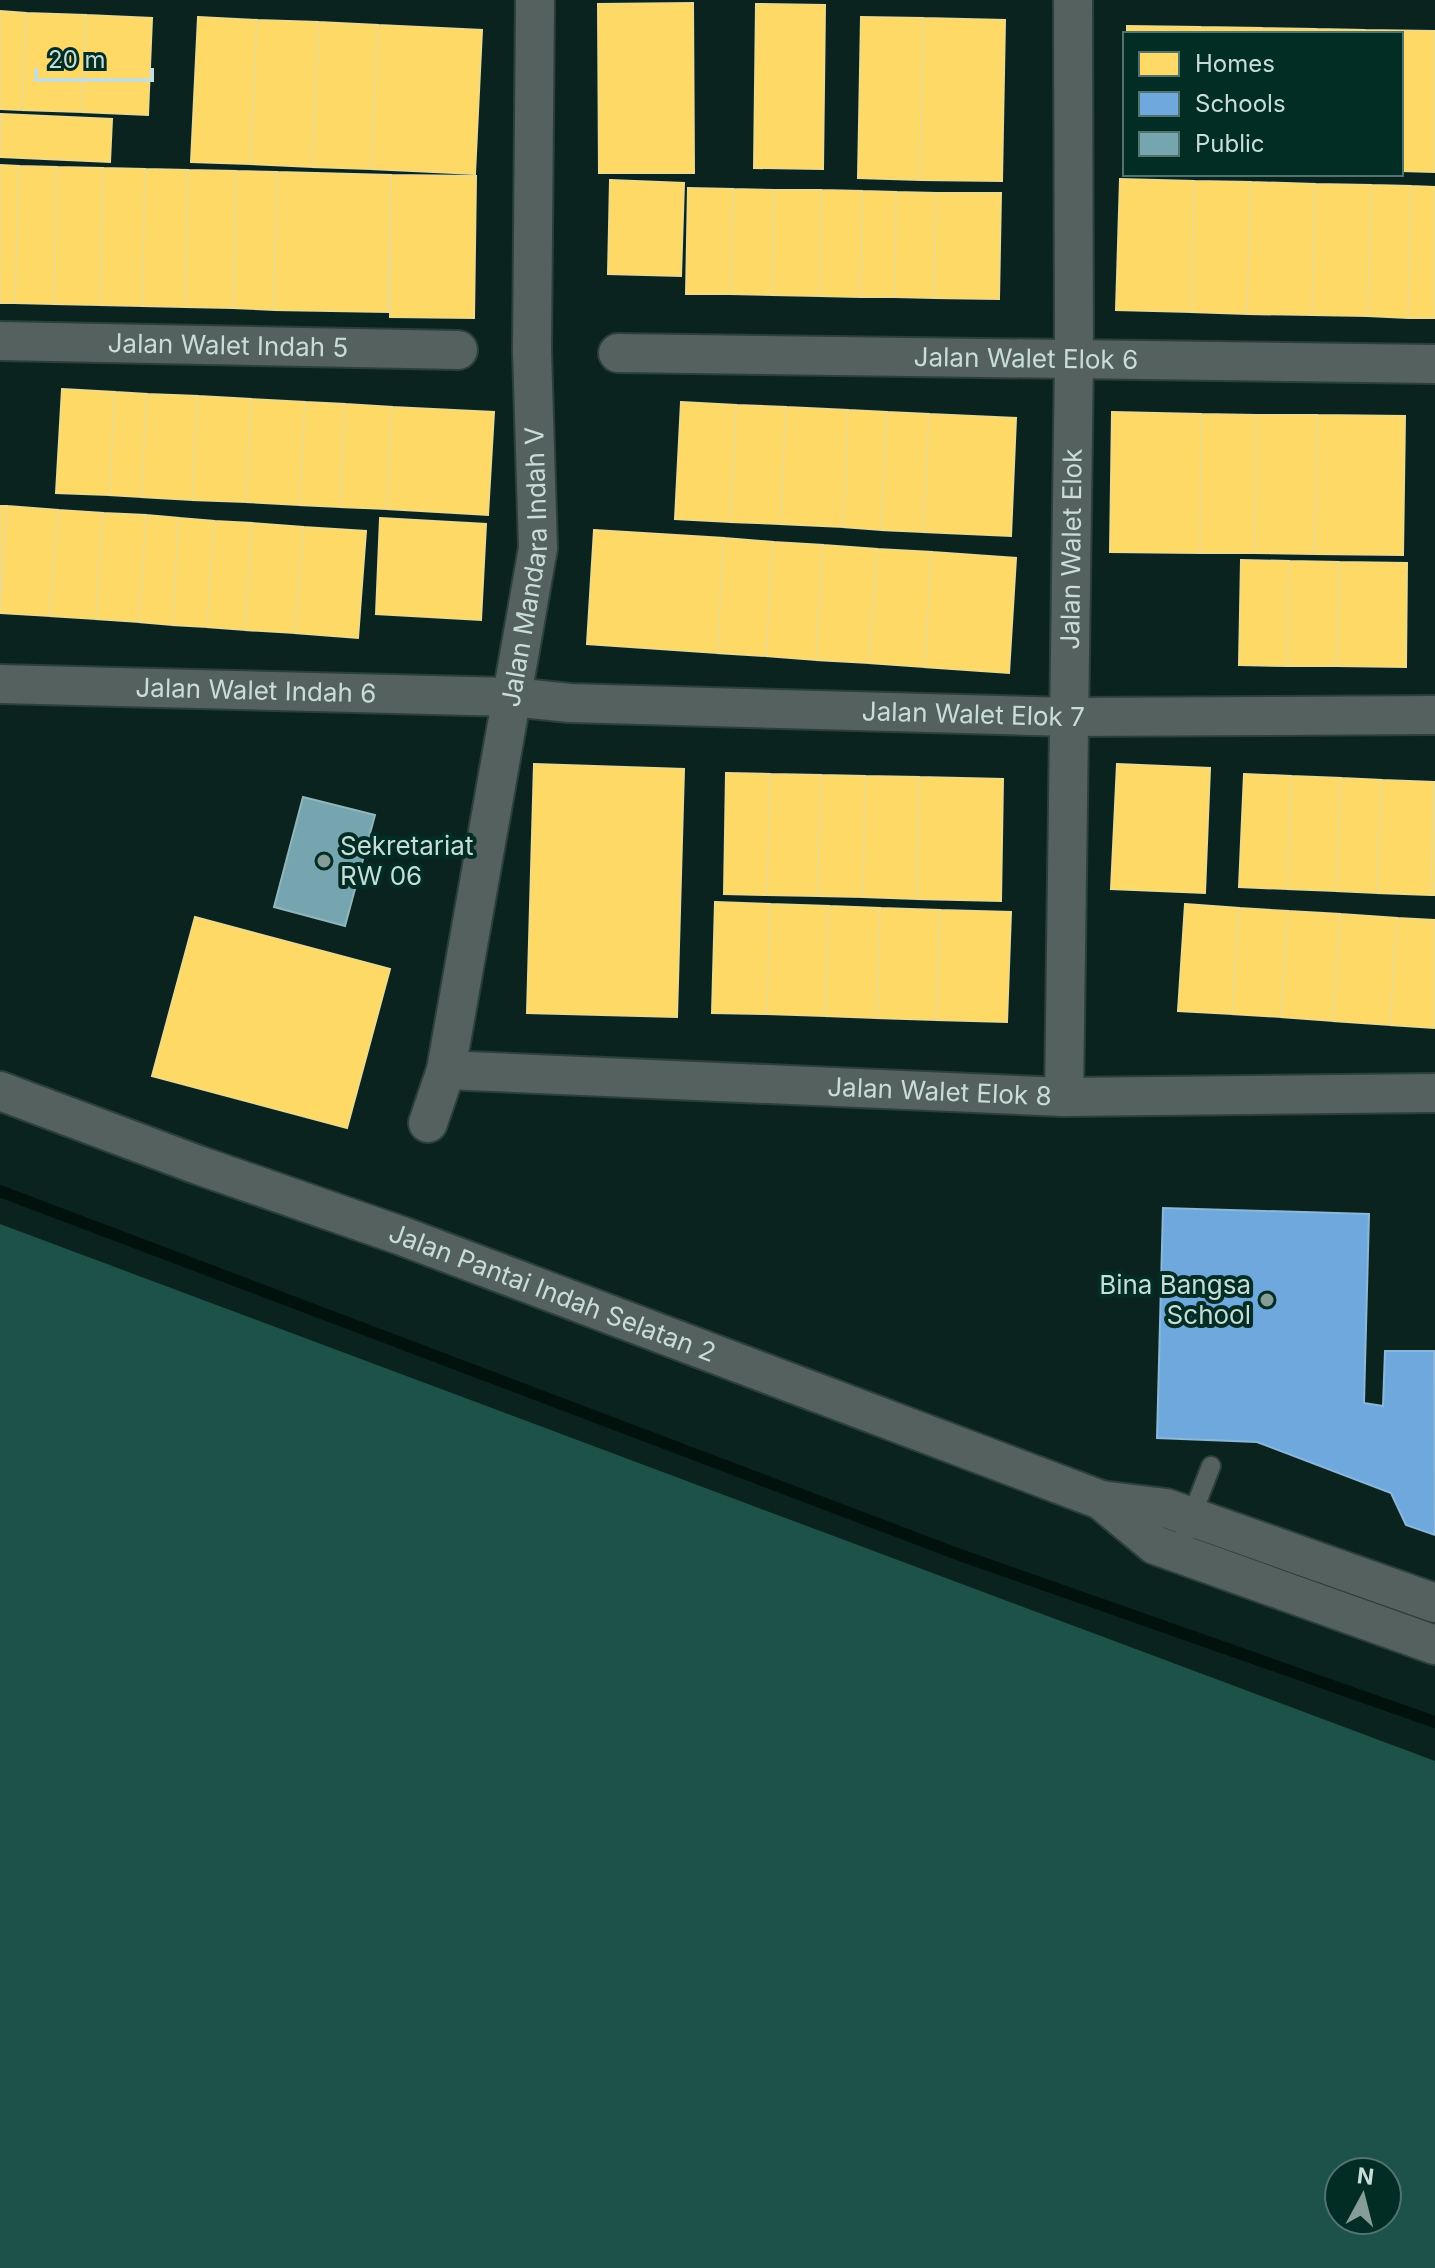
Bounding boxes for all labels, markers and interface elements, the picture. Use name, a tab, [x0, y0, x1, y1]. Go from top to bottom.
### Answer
scale bar	[36, 32, 152, 82]
legend	[1123, 32, 1403, 176]
text: 20 m	[48, 45, 106, 74]
text: Homes	[1195, 49, 1275, 78]
text: Schools	[1195, 89, 1286, 118]
text: Public	[1195, 129, 1265, 158]
street label: Jalan Walet Indah 5	[107, 327, 349, 363]
street label: Jalan Walet Elok 6	[914, 341, 1138, 375]
street label: Jalan Mandara Indah V	[494, 426, 553, 709]
street label: Jalan Walet Elok	[1054, 448, 1088, 650]
street label: Jalan Walet Indah 6	[135, 671, 377, 709]
street label: Jalan Walet Elok 7	[861, 695, 1085, 732]
place label: Sekretariat RW 06	[340, 830, 473, 891]
marker: Sekretariat RW 06	[315, 852, 333, 870]
street label: Jalan Walet Elok 8	[827, 1071, 1052, 1111]
street label: Jalan Pantai Indah Selatan 2	[385, 1217, 720, 1368]
place label: Bina Bangsa School	[1099, 1269, 1251, 1330]
marker: Bina Bangsa School	[1258, 1291, 1276, 1309]
north arrow	[1323, 2156, 1403, 2236]
text: N	[1356, 2162, 1375, 2190]

